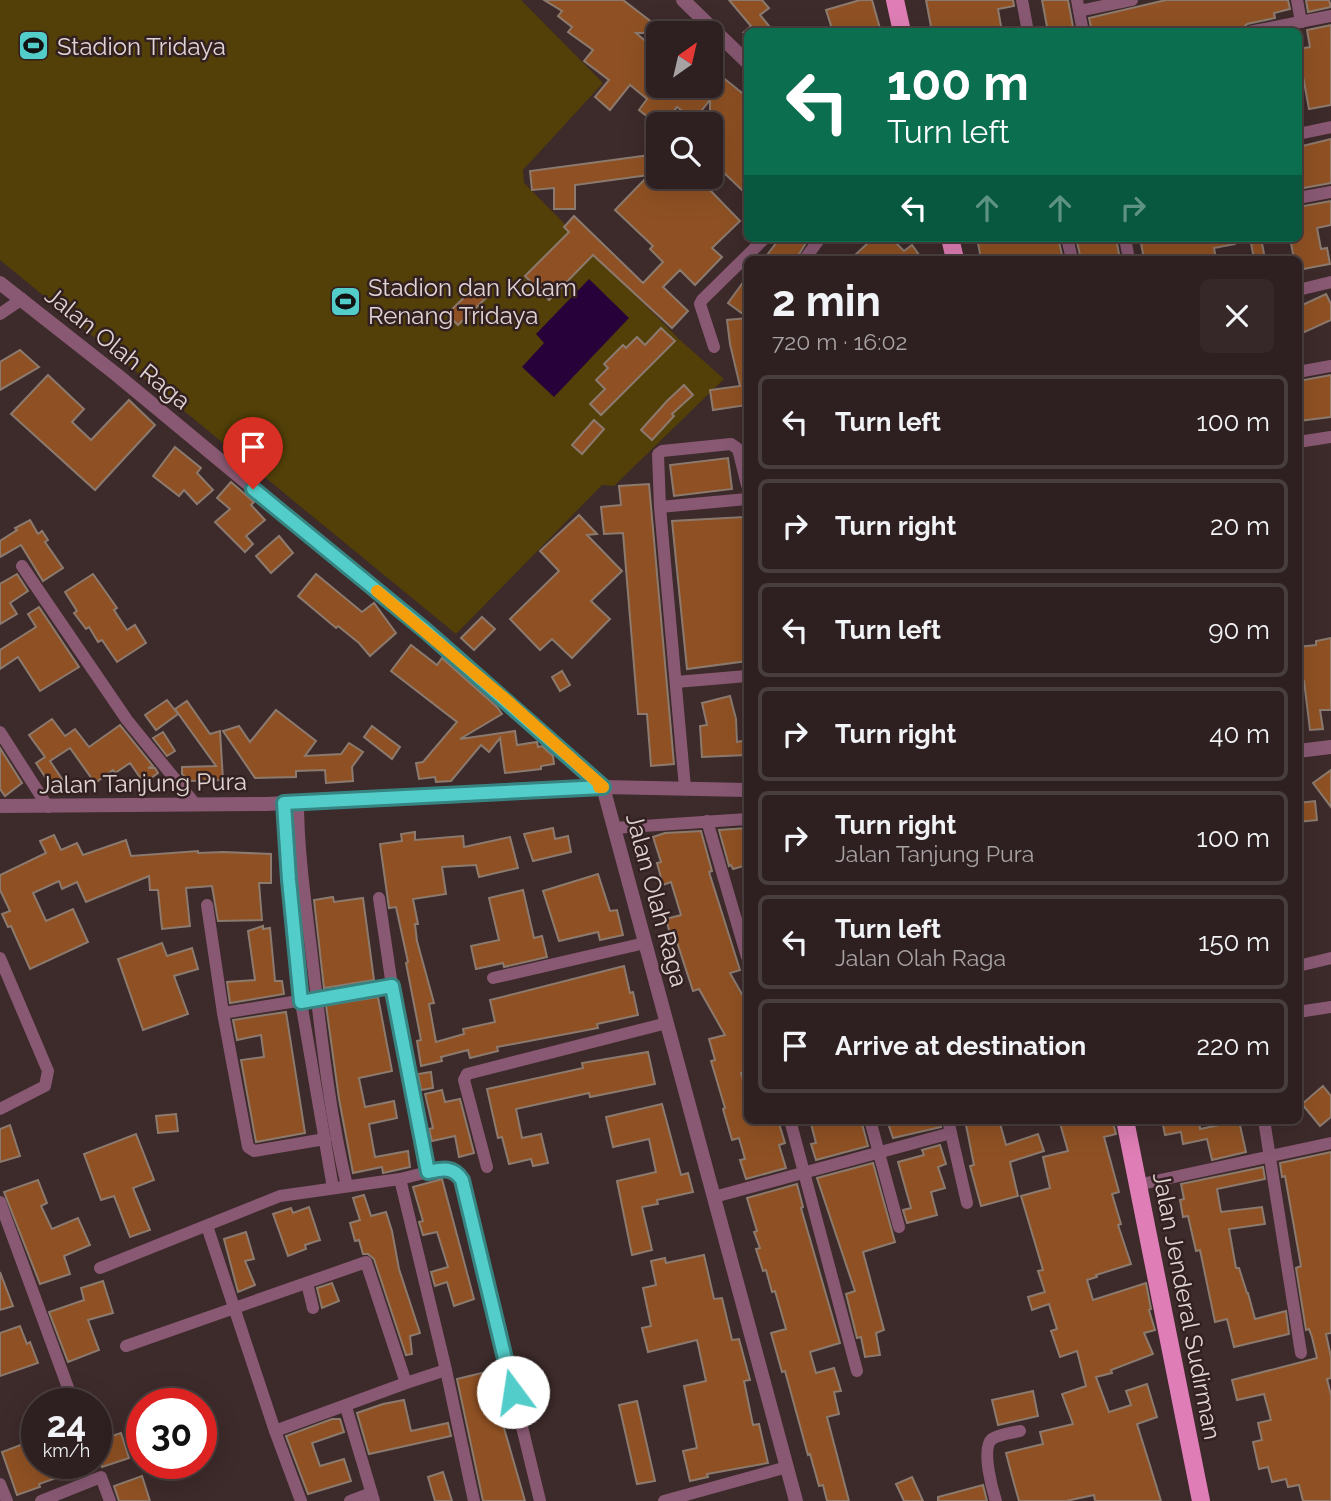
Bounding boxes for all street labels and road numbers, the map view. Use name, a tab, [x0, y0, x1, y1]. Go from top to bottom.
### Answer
street label: Jalan Olah Raga	[40, 281, 196, 415]
street label: Jalan Tanjung Pura	[39, 767, 247, 799]
street label: Jalan Olah Raga	[620, 810, 694, 990]
street label: Jalan Jenderal Sudirman	[1147, 1170, 1227, 1442]

